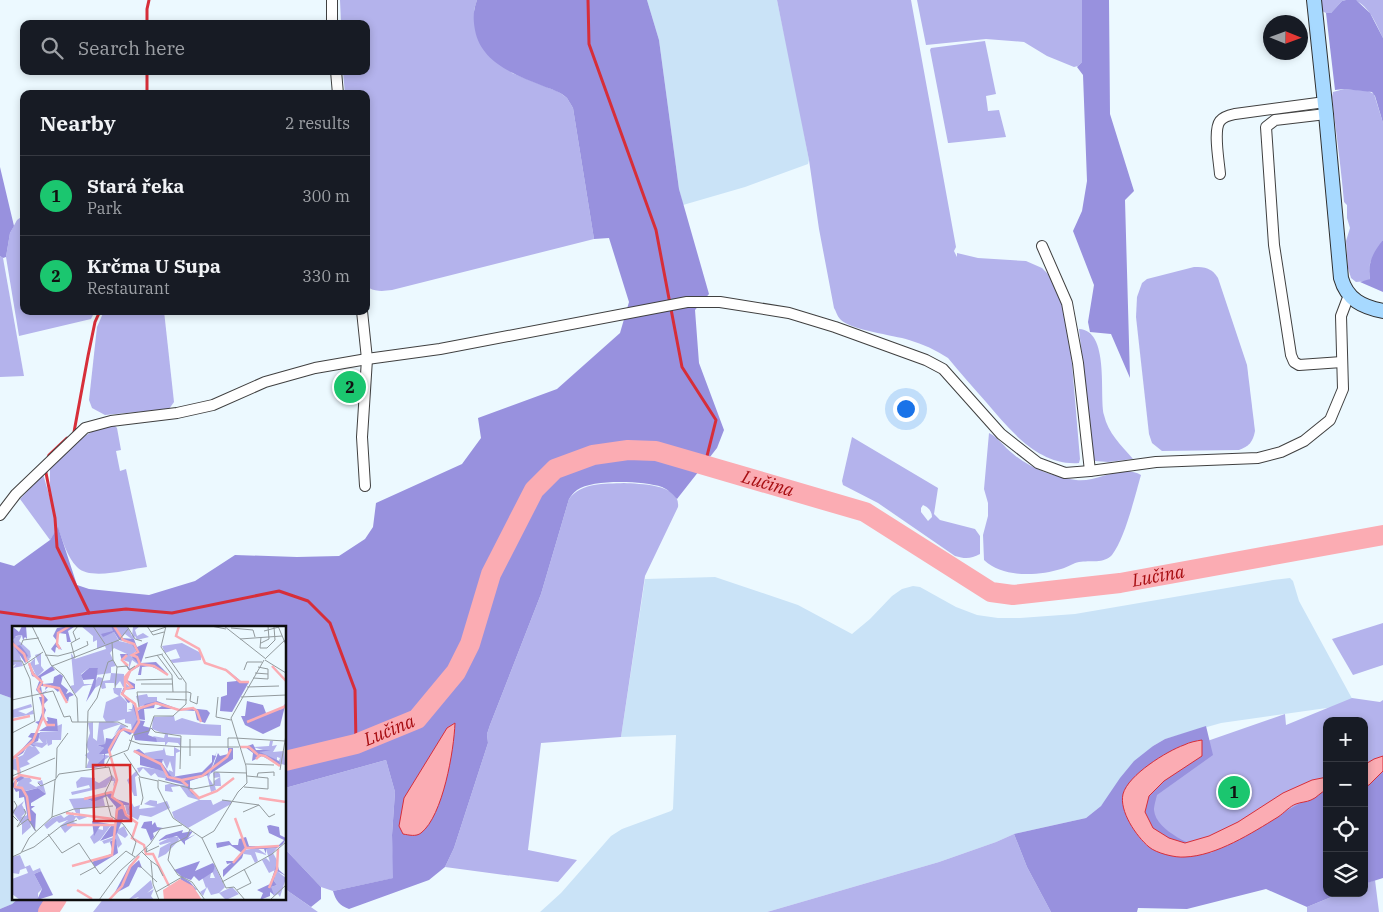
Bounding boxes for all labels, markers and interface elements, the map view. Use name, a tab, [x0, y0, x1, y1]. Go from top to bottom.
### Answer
north arrow	[1263, 15, 1308, 60]
search box	[20, 20, 370, 75]
icon: search	[38, 34, 66, 62]
text: Search here	[78, 36, 185, 60]
text: Nearby	[40, 109, 116, 137]
text: 2 results	[285, 113, 350, 133]
text: Stará řeka	[87, 174, 184, 198]
text: 1	[51, 186, 61, 206]
text: 300 m	[302, 186, 350, 206]
text: Park	[87, 198, 122, 218]
text: Krčma U Supa	[87, 254, 221, 278]
text: 2	[51, 266, 61, 286]
text: 330 m	[302, 266, 350, 286]
text: Restaurant	[87, 278, 170, 298]
pin: 2	[334, 368, 366, 406]
your location	[893, 396, 919, 422]
water label: Lučina	[738, 464, 797, 502]
water label: Lučina	[1129, 559, 1186, 592]
inset map	[12, 626, 286, 900]
water label: Lučina	[359, 709, 418, 751]
map controls	[1323, 717, 1368, 897]
button: +	[1323, 717, 1368, 762]
button: −	[1323, 762, 1368, 807]
pin: 1	[1218, 773, 1250, 811]
button: locate	[1323, 807, 1368, 852]
button: layers	[1323, 852, 1368, 897]

